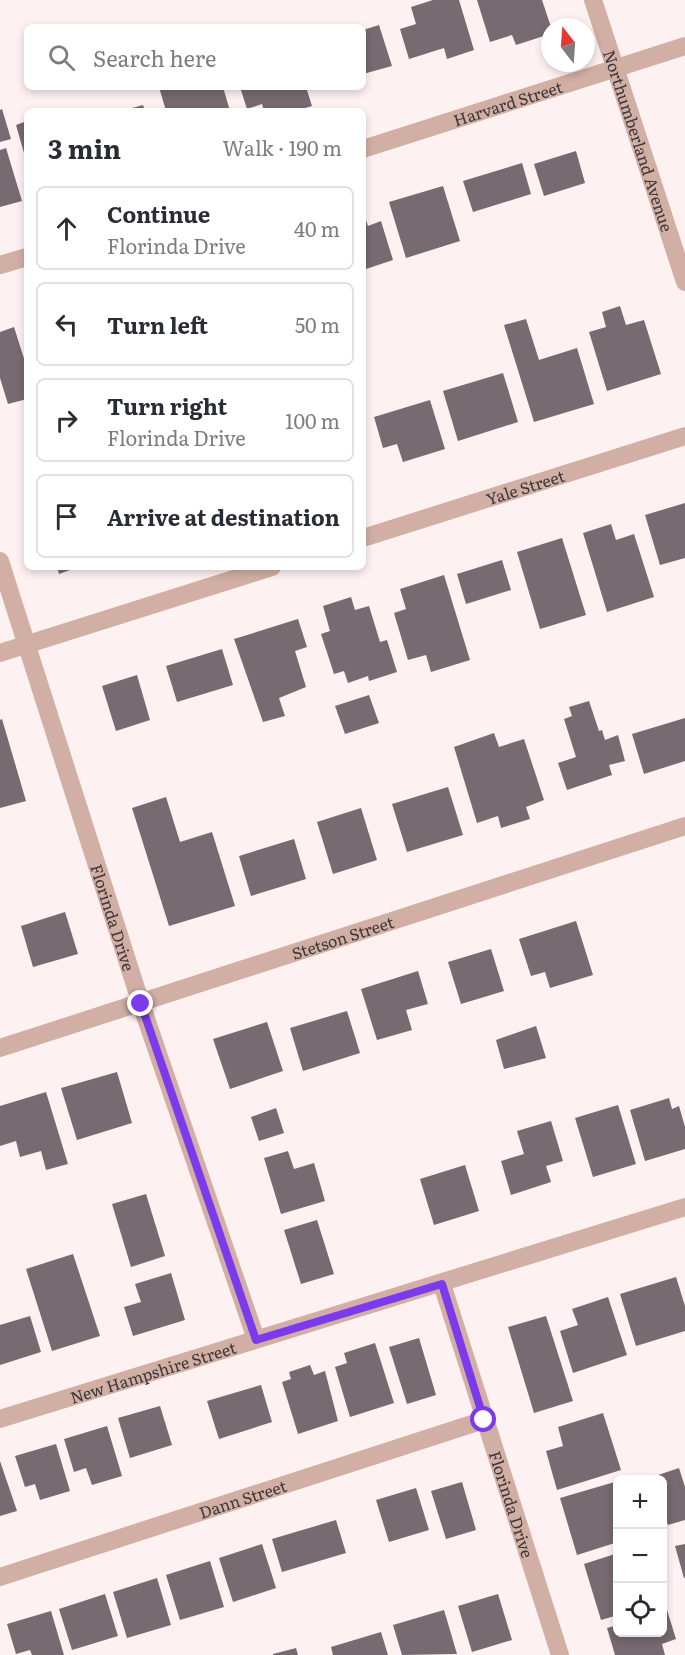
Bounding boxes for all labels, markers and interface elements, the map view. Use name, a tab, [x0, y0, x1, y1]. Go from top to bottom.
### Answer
north arrow	[541, 18, 595, 72]
search box	[24, 24, 366, 90]
icon: search	[45, 41, 78, 74]
text: Search here	[93, 41, 216, 74]
street label: Northumberland Avenue	[598, 47, 680, 235]
street label: Harvard Street	[450, 74, 566, 131]
text: 3 min	[48, 128, 121, 167]
text: Walk · 190 m	[223, 132, 342, 162]
text: Continue	[107, 197, 210, 230]
icon: ahead	[50, 212, 83, 245]
text: 40 m	[294, 213, 340, 243]
text: Florinda Drive	[107, 230, 246, 260]
icon: left	[50, 308, 83, 341]
text: Turn left	[107, 308, 208, 341]
text: 50 m	[295, 309, 340, 339]
text: Turn right	[107, 389, 227, 422]
icon: right	[50, 404, 83, 437]
text: 100 m	[285, 405, 340, 435]
text: Florinda Drive	[107, 422, 246, 452]
street label: Yale Street	[483, 463, 568, 510]
icon: arrive	[50, 500, 83, 533]
text: Arrive at destination	[107, 500, 340, 533]
street label: Florinda Drive	[85, 861, 142, 974]
street label: Stetson Street	[288, 909, 397, 965]
route end	[127, 990, 153, 1016]
street label: New Hampshire Street	[67, 1335, 239, 1409]
route start	[470, 1406, 496, 1432]
street label: Florinda Drive	[484, 1448, 540, 1561]
street label: Dann Street	[196, 1473, 290, 1524]
map controls	[613, 1475, 667, 1637]
button: +	[613, 1475, 667, 1529]
button: −	[613, 1529, 667, 1583]
button: locate	[613, 1583, 667, 1637]

